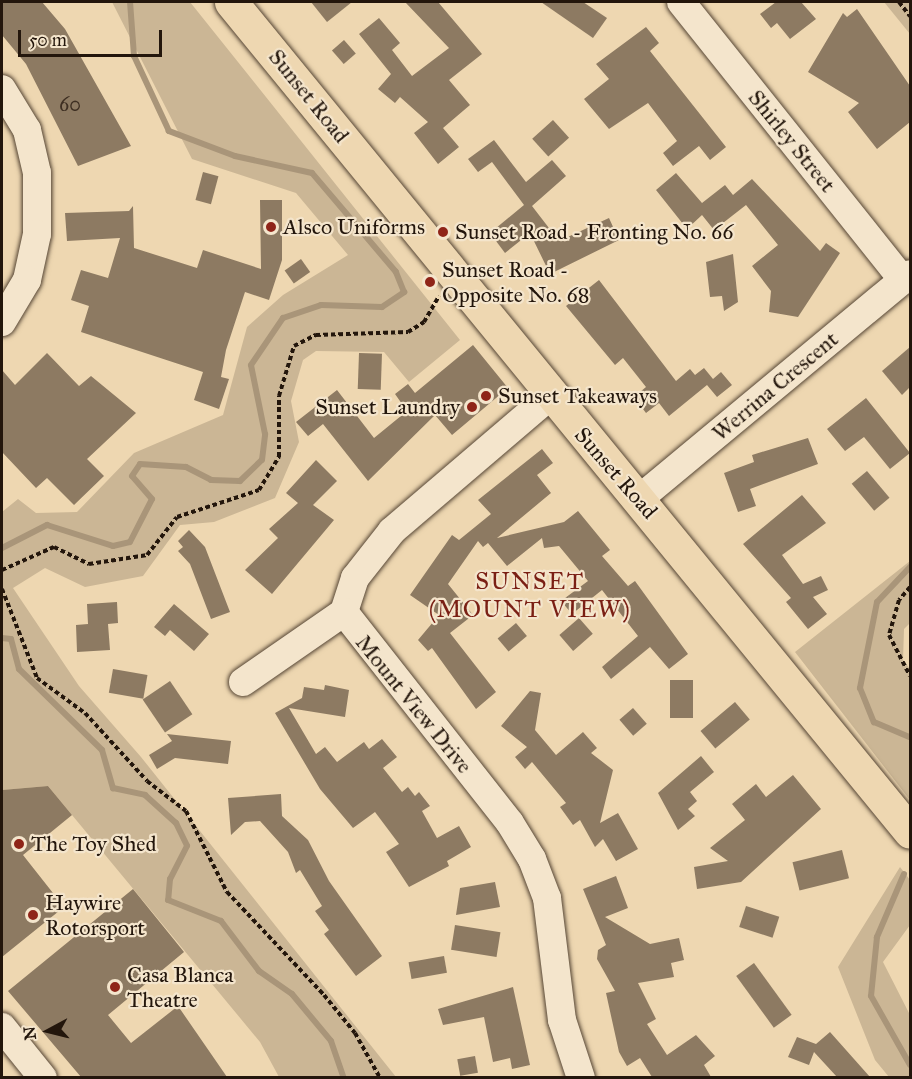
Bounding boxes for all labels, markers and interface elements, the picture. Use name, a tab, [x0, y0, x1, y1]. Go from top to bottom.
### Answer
scale bar	[21, 18, 165, 56]
text: 50 m	[29, 29, 67, 51]
street label: Sunset Road	[263, 44, 355, 148]
street label: Shirley Street	[743, 85, 841, 197]
house number: 60	[59, 92, 81, 116]
place label: Alsco Uniforms	[283, 214, 425, 240]
place label: Sunset Road - Fronting No. 66	[455, 219, 734, 245]
marker: Alsco Uniforms	[264, 220, 278, 234]
marker: Sunset Road - Fronting No. 66	[436, 225, 450, 239]
place label: Sunset Road - Opposite No. 68	[442, 256, 590, 308]
marker: Sunset Road - Opposite No. 68	[423, 275, 437, 289]
street label: Werrina Crescent	[707, 326, 843, 446]
place label: Sunset Takeaways	[498, 383, 657, 409]
marker: Sunset Takeaways	[479, 389, 493, 403]
place label: Sunset Laundry	[315, 394, 460, 420]
marker: Sunset Laundry	[465, 400, 479, 414]
street label: Sunset Road	[569, 422, 663, 524]
district label: SUNSET (MOUNT VIEW)	[429, 568, 631, 624]
street label: Mount View Drive	[350, 630, 478, 778]
place label: The Toy Shed	[31, 831, 157, 857]
marker: The Toy Shed	[12, 837, 26, 851]
place label: Haywire Rotorsport	[45, 889, 145, 940]
marker: Haywire Rotorsport	[26, 908, 40, 922]
place label: Casa Blanca Theatre	[127, 961, 234, 1012]
marker: Casa Blanca Theatre	[108, 980, 122, 994]
north arrow	[18, 1001, 78, 1061]
text: N	[19, 1025, 40, 1041]

